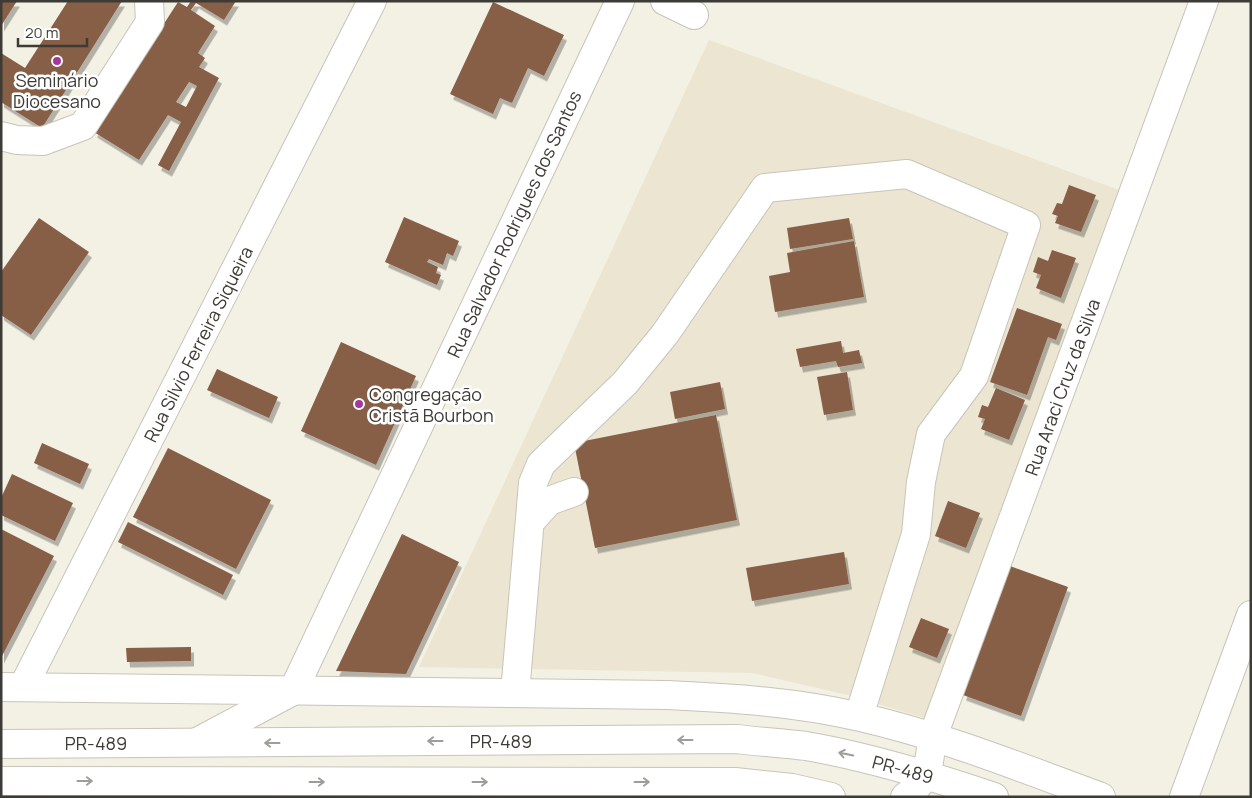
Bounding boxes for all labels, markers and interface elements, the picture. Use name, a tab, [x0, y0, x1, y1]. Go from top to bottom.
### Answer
scale bar	[18, 15, 86, 47]
text: 20 m	[25, 22, 58, 43]
marker: Seminário Diocesano	[51, 55, 63, 67]
place label: Seminário Diocesano	[13, 68, 101, 113]
street label: Rua Salvador Rodrigues dos Santos	[441, 87, 587, 361]
street label: Rua Silvio Ferreira Siqueira	[138, 242, 258, 446]
street label: Rua Araci Cruz da Silva	[1019, 295, 1105, 479]
place label: Congregação Cristã Bourbon	[369, 382, 494, 427]
marker: Congregação Cristã Bourbon	[353, 398, 365, 410]
street label: PR-489	[470, 729, 532, 753]
street label: PR-489	[65, 731, 127, 755]
one-way arrow	[677, 735, 694, 745]
one-way arrow	[427, 737, 443, 746]
one-way arrow	[265, 738, 281, 748]
one-way arrow	[839, 749, 855, 759]
street label: PR-489	[870, 749, 936, 789]
one-way arrow	[76, 776, 93, 786]
one-way arrow	[309, 777, 325, 787]
one-way arrow	[472, 777, 488, 787]
one-way arrow	[634, 777, 650, 787]

